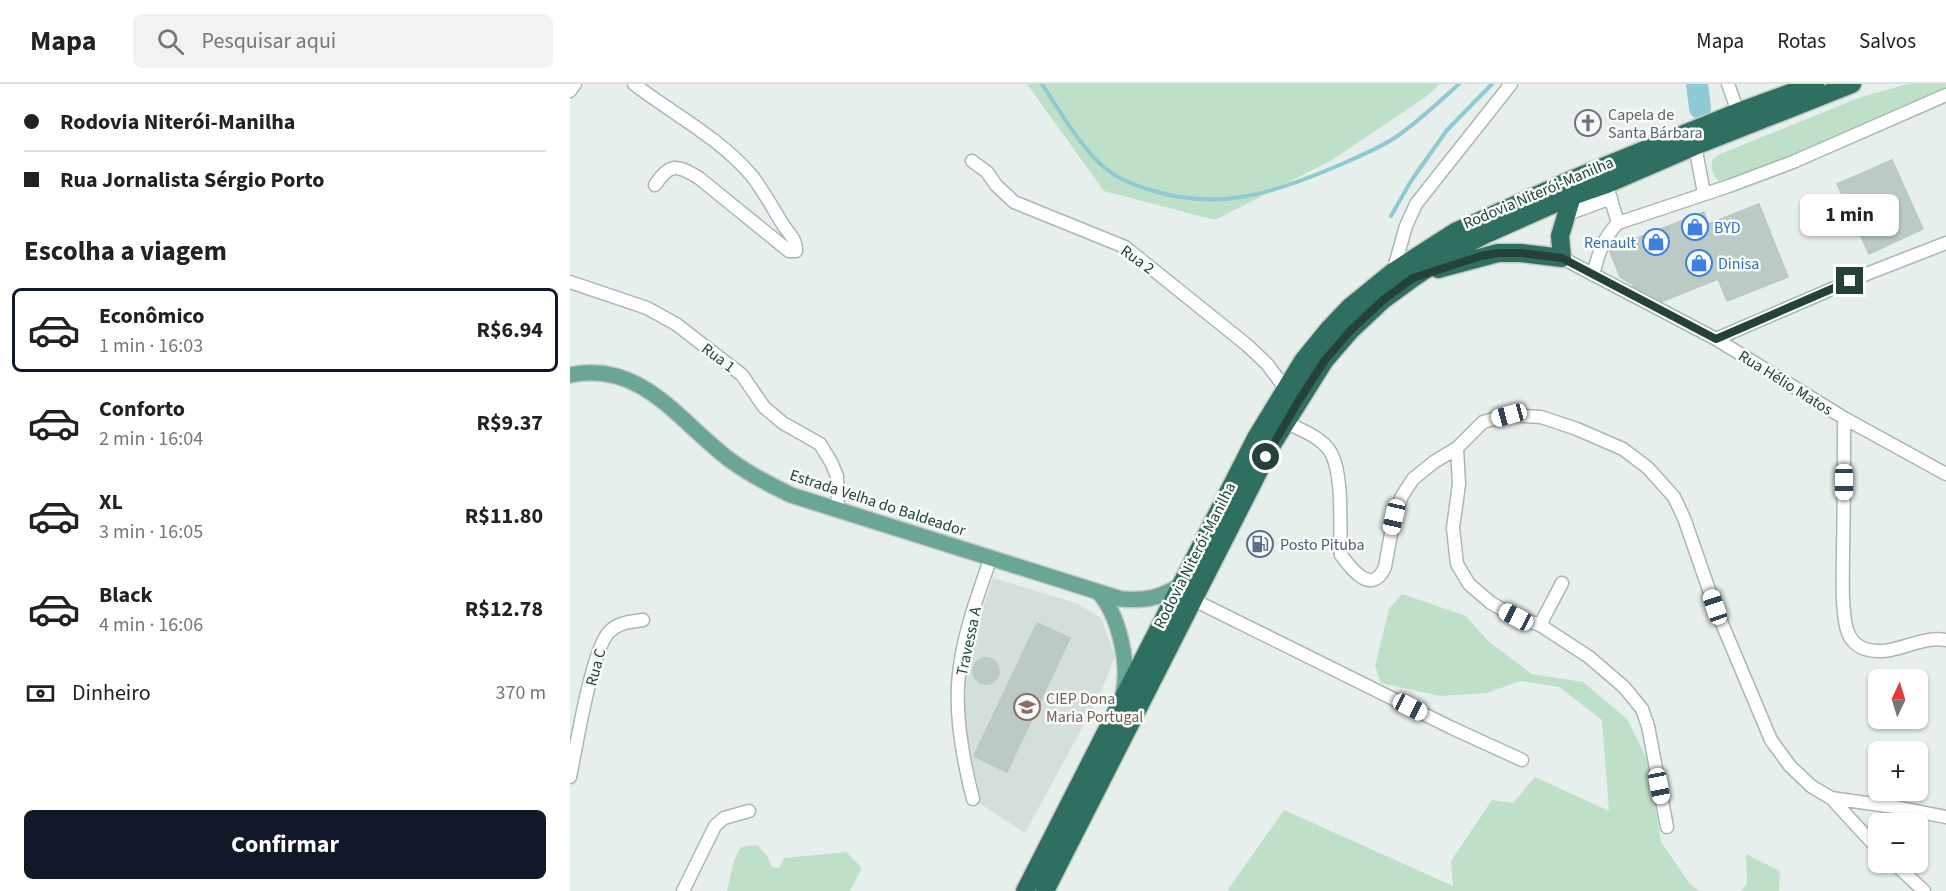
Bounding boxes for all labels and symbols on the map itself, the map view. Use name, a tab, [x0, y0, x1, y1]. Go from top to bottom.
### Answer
place label: Capela de Santa Bárbara	[1608, 104, 1703, 144]
church icon: Capela de Santa Bárbara	[1573, 108, 1603, 138]
street label: Rodovia Niterói-Manilha	[1460, 151, 1617, 235]
callout: 1 min	[1800, 194, 1900, 236]
shop icon: BYD	[1680, 212, 1710, 242]
place label: BYD	[1714, 217, 1741, 239]
shop icon: Renault	[1641, 227, 1671, 257]
place label: Renault	[1584, 232, 1637, 254]
street label: Rua 2	[1116, 240, 1159, 280]
shop icon: Dinisa	[1684, 248, 1714, 278]
place label: Dinisa	[1718, 253, 1759, 275]
route end	[1836, 267, 1863, 294]
street label: Rua 1	[697, 338, 740, 378]
street label: Rua Hélio Matos	[1734, 345, 1837, 421]
car	[1489, 402, 1529, 428]
route start	[1252, 443, 1279, 470]
street label: Estrada Velha do Baldeador	[787, 464, 969, 542]
car	[1835, 464, 1853, 500]
street label: Rodovia Niterói-Manilha	[1148, 479, 1241, 632]
car	[1381, 497, 1407, 537]
fuel station icon: Posto Pituba	[1245, 529, 1275, 559]
place label: Posto Pituba	[1280, 534, 1365, 556]
car	[1701, 587, 1729, 627]
car	[1496, 601, 1536, 633]
street label: Travessa A	[951, 604, 987, 678]
street label: Rua C	[580, 646, 612, 689]
north arrow	[1868, 669, 1928, 729]
place label: CIEP Dona Maria Portugal	[1046, 688, 1143, 728]
car	[1390, 691, 1430, 723]
school or university icon: CIEP Dona Maria Portugal	[1012, 692, 1042, 722]
car	[1647, 767, 1671, 805]

